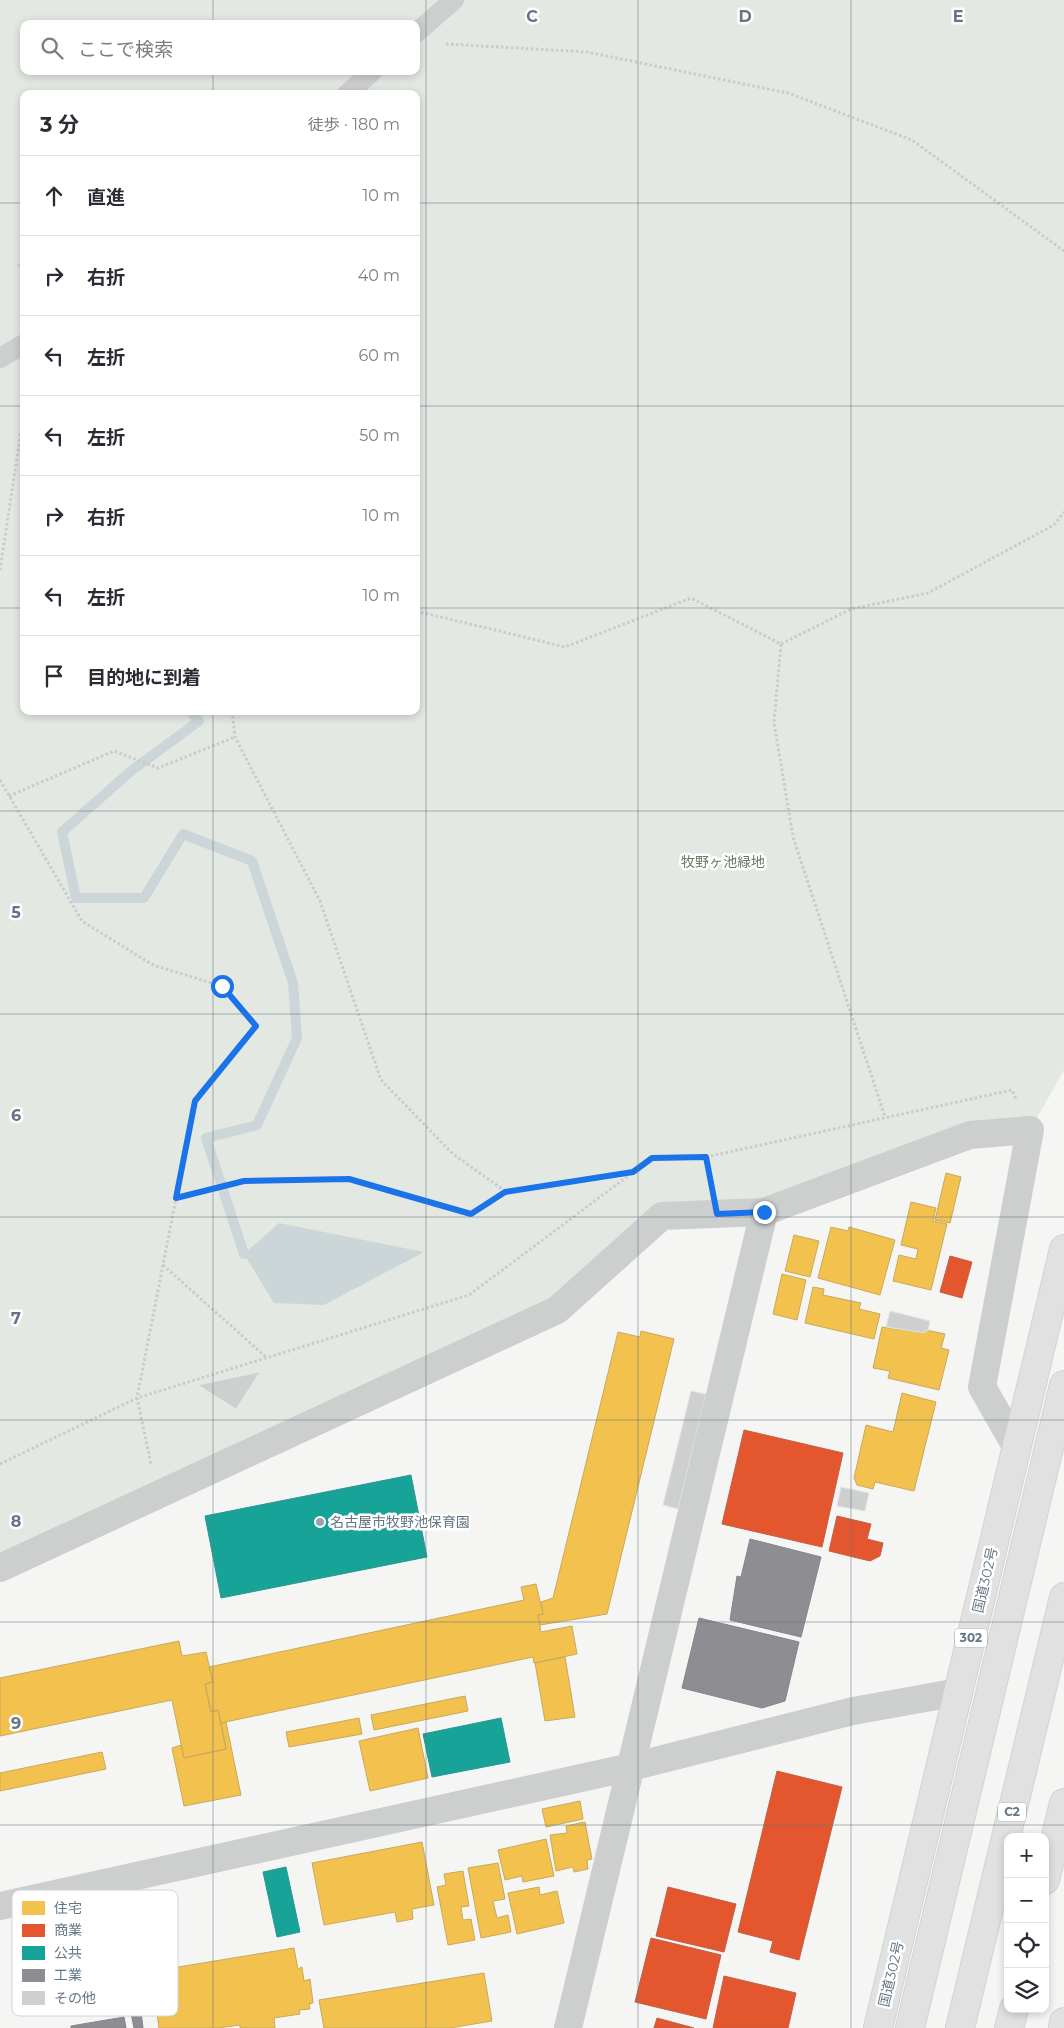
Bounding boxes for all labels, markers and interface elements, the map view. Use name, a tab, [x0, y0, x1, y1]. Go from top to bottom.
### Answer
text: C	[526, 7, 538, 26]
text: D	[738, 7, 752, 26]
text: E	[953, 7, 963, 26]
search box	[20, 20, 420, 75]
icon: search	[38, 34, 66, 62]
text: ここで検索	[78, 38, 173, 61]
text: 3 分	[40, 112, 79, 137]
text: 徒歩 · 180 m	[308, 115, 400, 134]
icon: ahead	[40, 182, 68, 210]
text: 直進	[87, 186, 125, 209]
text: 10 m	[362, 186, 400, 205]
icon: right	[40, 262, 68, 290]
text: 右折	[87, 266, 125, 289]
text: 40 m	[358, 266, 400, 285]
icon: left	[40, 342, 68, 370]
text: 左折	[87, 346, 125, 369]
text: 60 m	[358, 346, 400, 365]
icon: left	[40, 422, 68, 450]
text: 左折	[87, 426, 125, 449]
text: 50 m	[359, 426, 400, 445]
icon: right	[40, 502, 68, 530]
text: 右折	[87, 506, 125, 529]
text: 10 m	[362, 506, 400, 525]
icon: left	[40, 582, 68, 610]
text: 左折	[87, 586, 125, 609]
text: 10 m	[362, 586, 400, 605]
icon: arrive	[40, 662, 68, 690]
text: 目的地に到着	[87, 666, 201, 689]
park label: 牧野ヶ池緑地	[681, 853, 765, 871]
text: 5	[11, 903, 21, 922]
route start	[211, 975, 234, 998]
text: 6	[11, 1106, 21, 1125]
route end	[753, 1201, 776, 1224]
text: 7	[11, 1309, 21, 1328]
text: 8	[11, 1512, 21, 1531]
place label: 名古屋市牧野池保育園	[330, 1513, 470, 1531]
marker: 名古屋市牧野池保育園	[314, 1516, 326, 1528]
street label: 国道302号	[969, 1545, 1001, 1615]
road number: 302	[955, 1629, 987, 1648]
text: 9	[11, 1714, 21, 1733]
road number: C2	[998, 1802, 1026, 1821]
map controls	[1004, 1833, 1049, 2013]
button: +	[1004, 1833, 1049, 1878]
button: −	[1004, 1878, 1049, 1923]
legend	[12, 1890, 178, 2016]
text: 住宅	[54, 1899, 82, 1917]
text: 商業	[54, 1921, 82, 1939]
button: locate	[1004, 1923, 1049, 1968]
street label: 国道302号	[875, 1939, 907, 2009]
text: 公共	[54, 1944, 82, 1962]
text: 工業	[54, 1966, 82, 1984]
button: layers	[1004, 1968, 1049, 2013]
text: その他	[54, 1989, 96, 2007]

